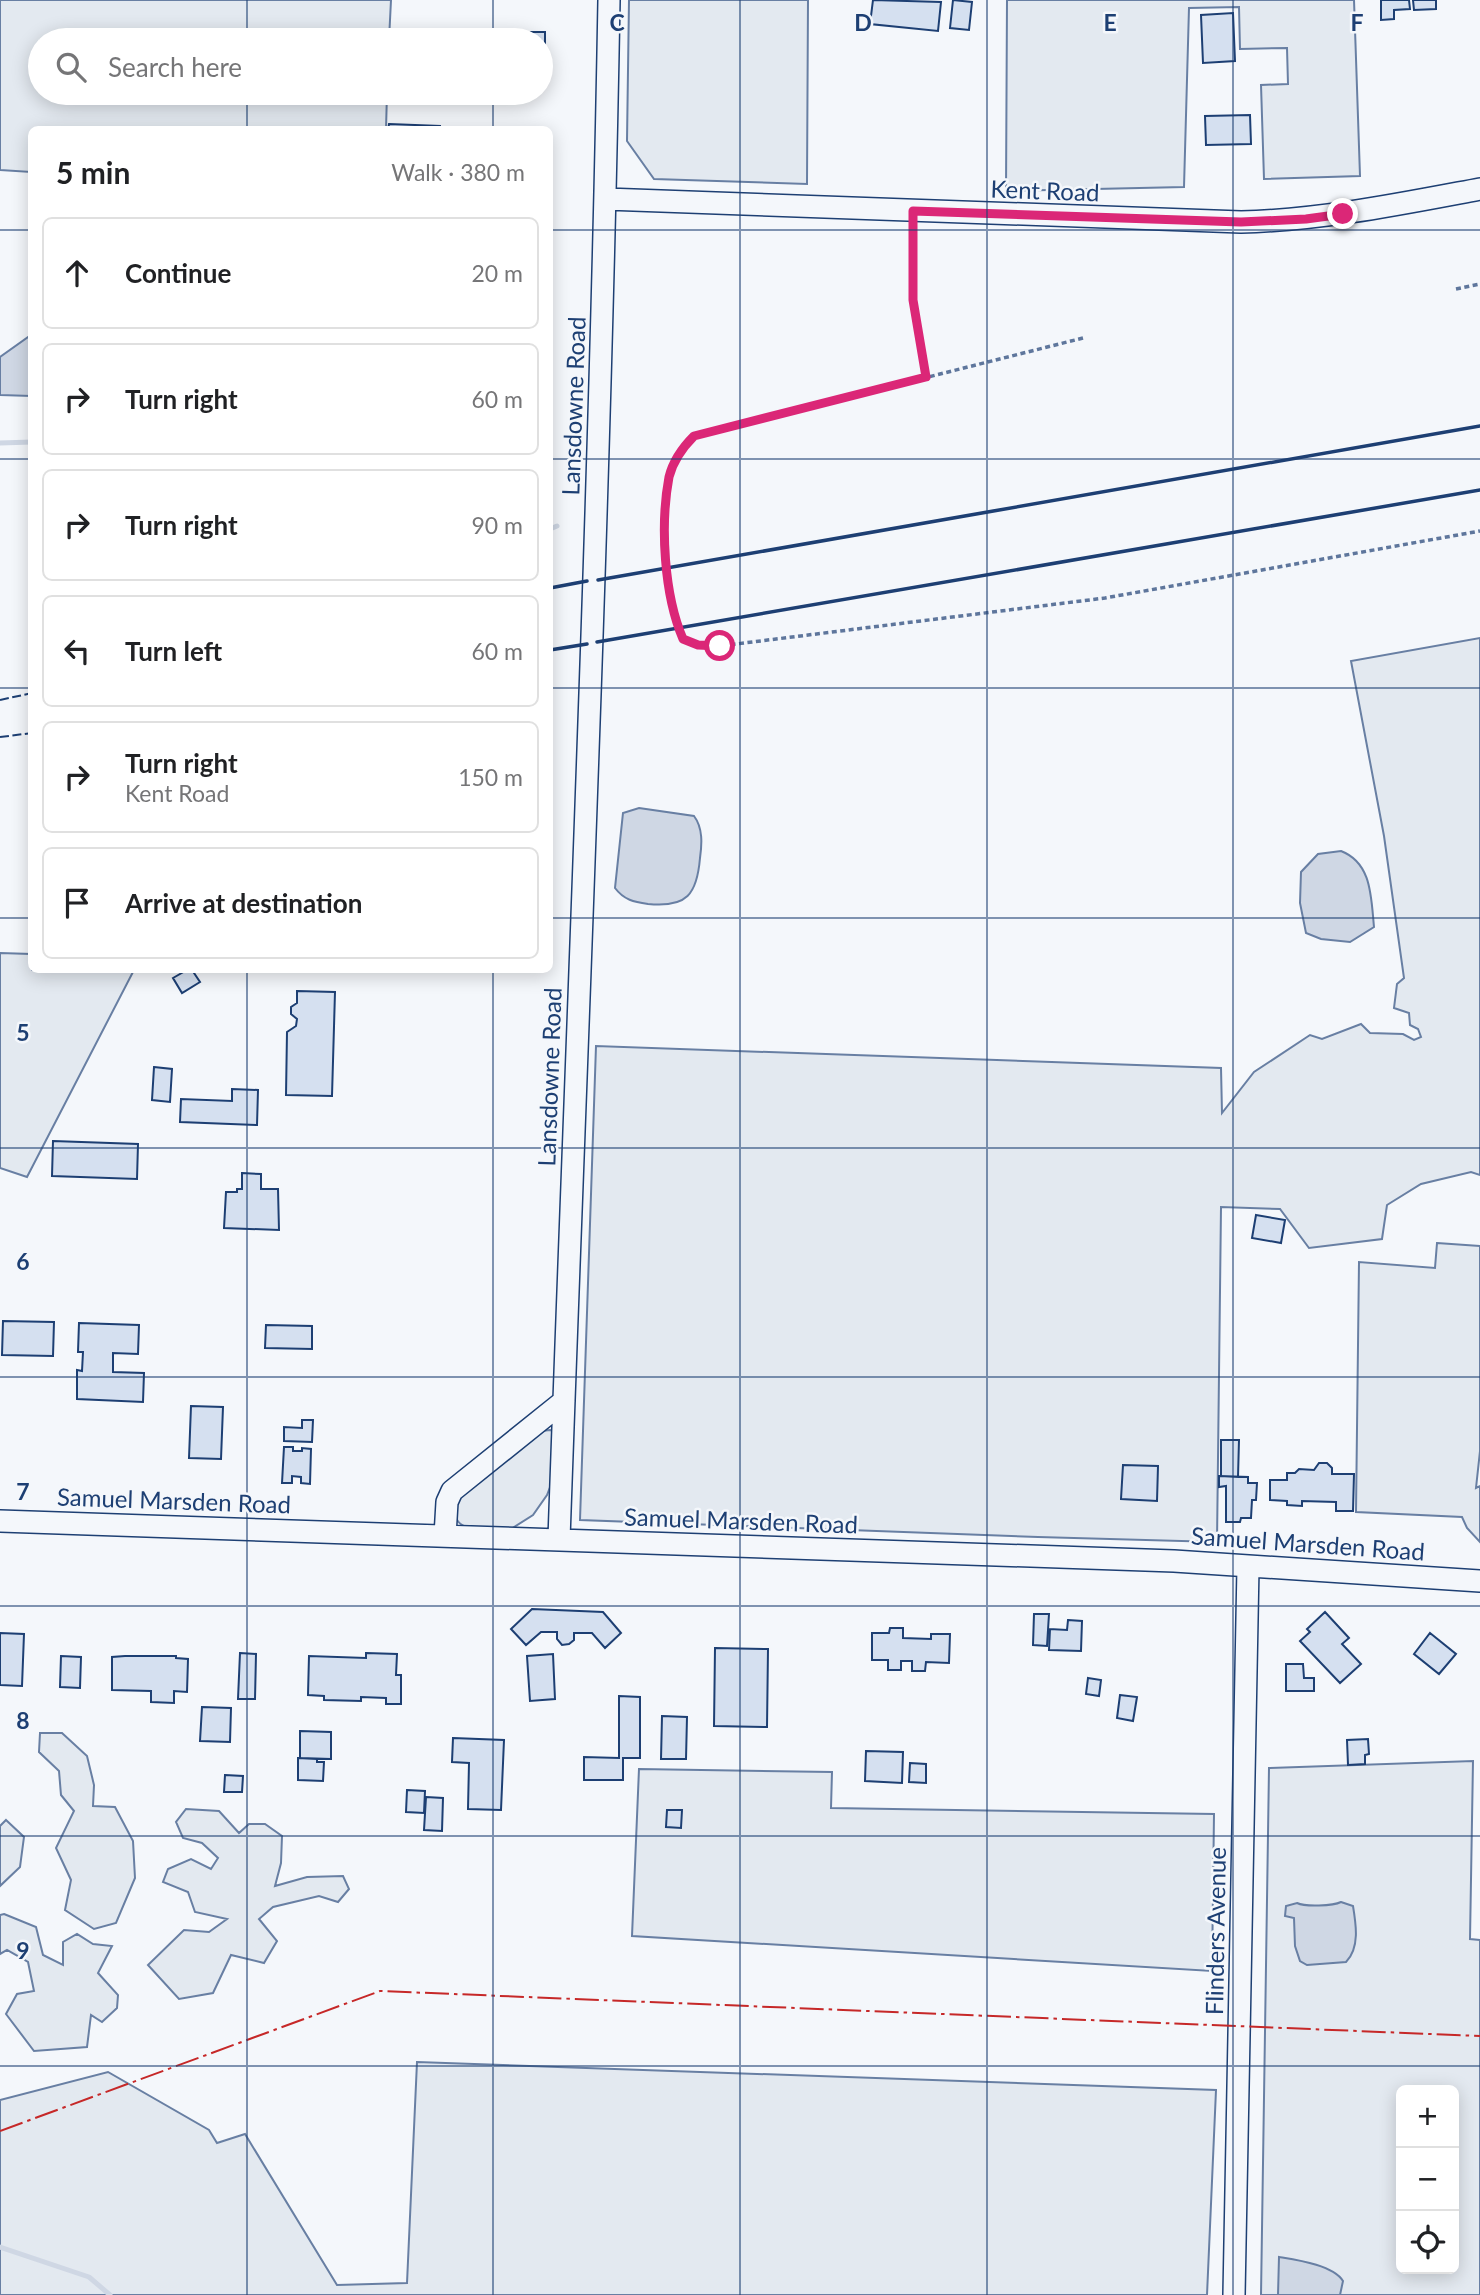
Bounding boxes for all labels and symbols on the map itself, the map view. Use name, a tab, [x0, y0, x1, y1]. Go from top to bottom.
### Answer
text: C	[609, 8, 625, 36]
text: D	[854, 8, 872, 36]
text: E	[1103, 8, 1117, 36]
text: F	[1350, 8, 1364, 36]
street label: Kent Road	[990, 174, 1100, 206]
route end	[1327, 198, 1358, 229]
street label: Lansdowne Road	[555, 316, 591, 496]
route start	[704, 630, 735, 661]
street label: Lansdowne Road	[531, 987, 567, 1167]
text: 5	[16, 1018, 30, 1046]
text: 6	[16, 1247, 30, 1275]
text: 7	[16, 1477, 30, 1505]
street label: Samuel Marsden Road	[56, 1481, 292, 1519]
street label: Samuel Marsden Road	[623, 1501, 859, 1539]
street label: Samuel Marsden Road	[1190, 1520, 1426, 1566]
text: 8	[16, 1706, 30, 1734]
street label: Flinders Avenue	[1199, 1847, 1231, 2015]
text: 9	[16, 1936, 30, 1964]

